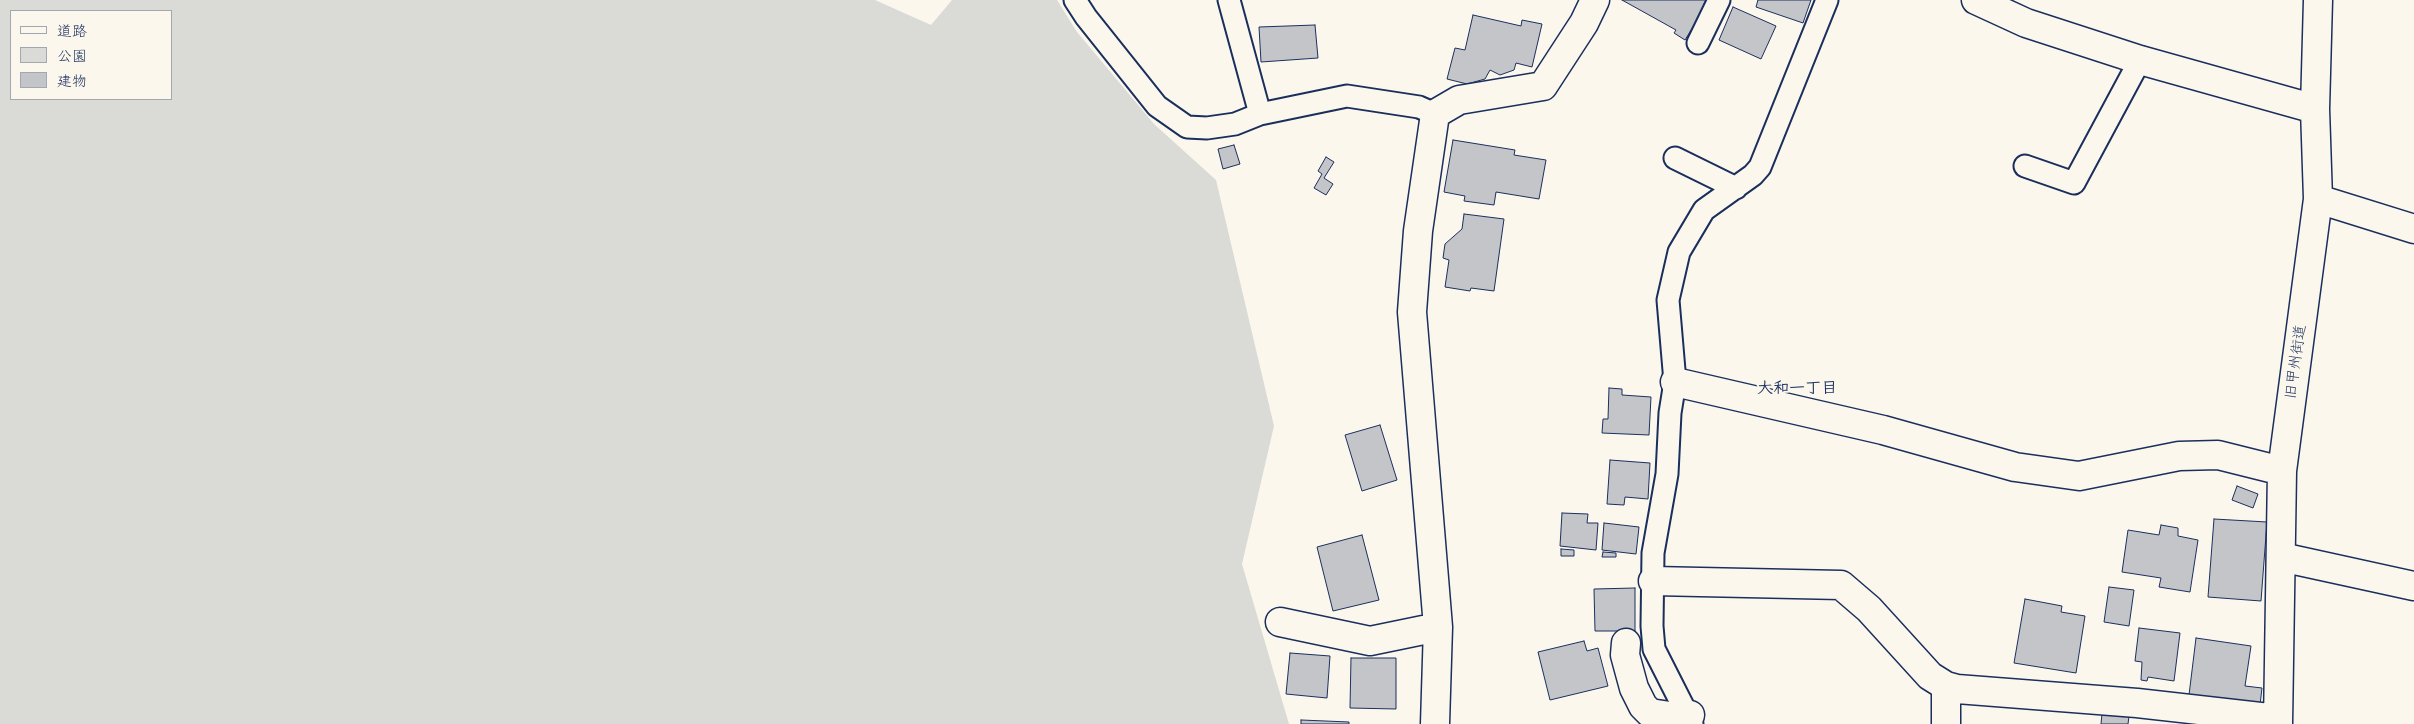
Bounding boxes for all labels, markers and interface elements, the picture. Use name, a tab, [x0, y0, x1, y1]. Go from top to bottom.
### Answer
legend	[10, 10, 172, 100]
text: 道路	[57, 21, 87, 41]
text: 公園	[57, 46, 87, 66]
text: 建物	[57, 71, 87, 91]
street label: 旧甲州街道	[2282, 324, 2310, 400]
district label: 大和一丁目	[1757, 379, 1837, 399]

